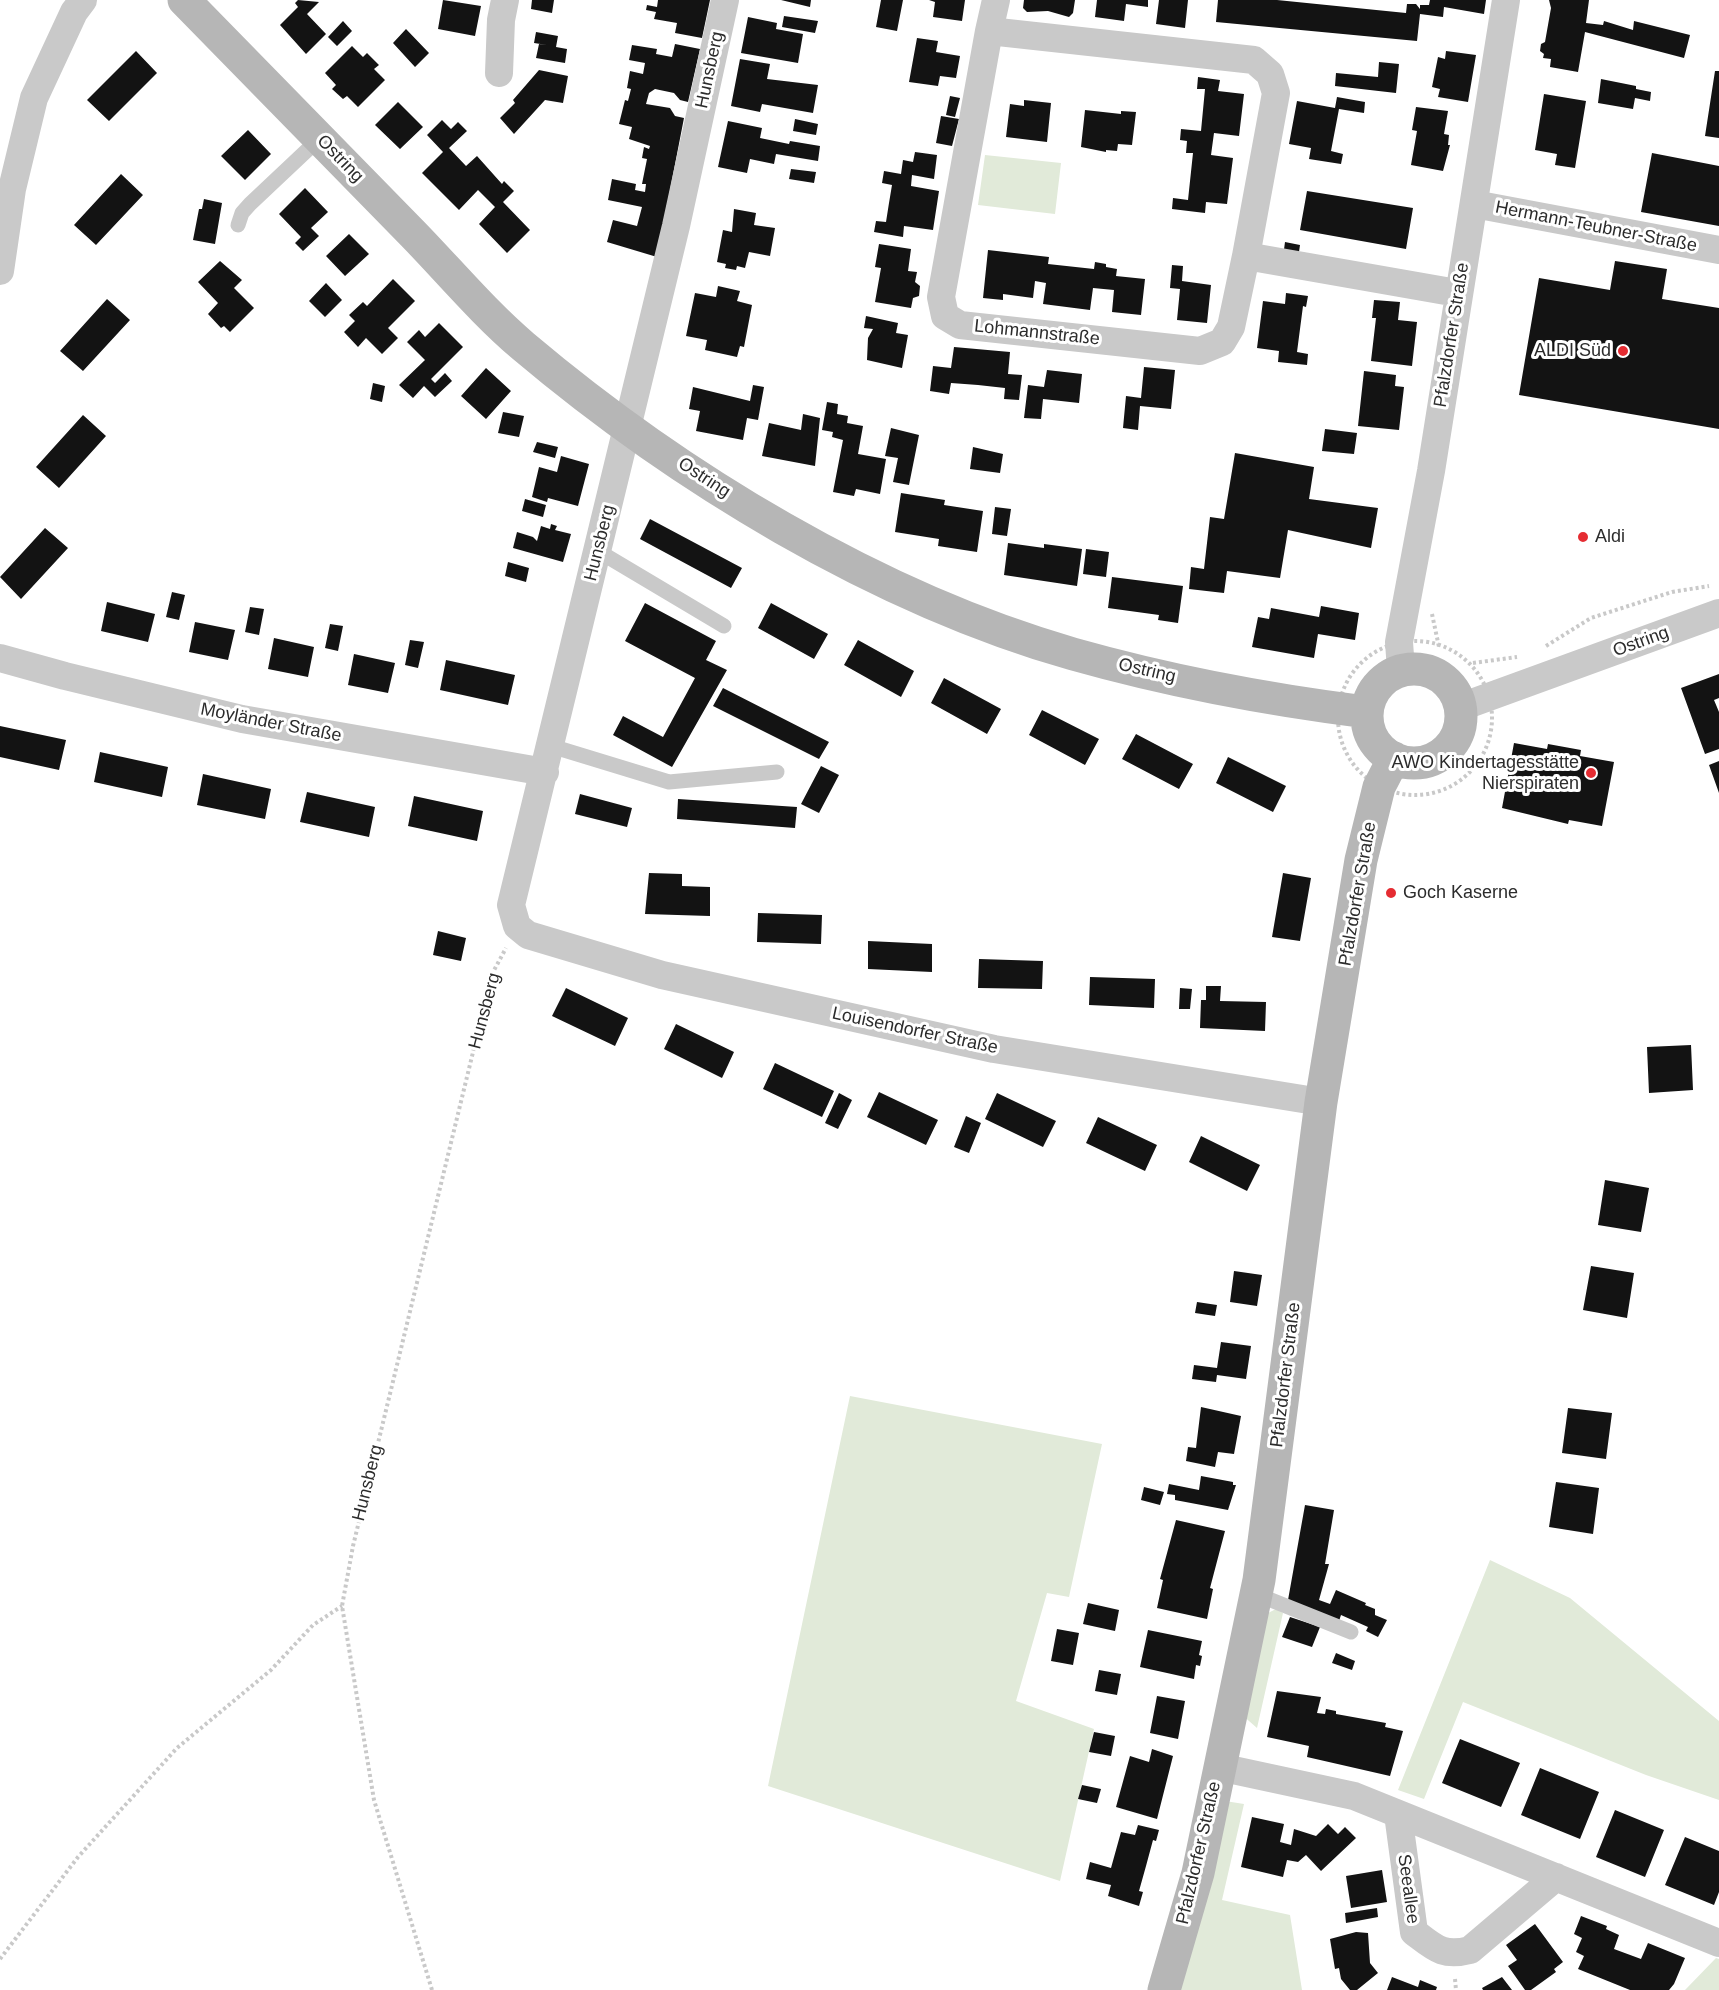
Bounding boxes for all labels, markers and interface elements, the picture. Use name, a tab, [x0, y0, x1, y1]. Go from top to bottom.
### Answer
street label: Hunsberg	[691, 30, 729, 110]
street label: Ostring	[312, 131, 368, 187]
street label: Hermann-Teubner-Straße	[1493, 197, 1699, 257]
street label: Pfalzdorfer Straße	[1430, 261, 1474, 409]
street label: Lohmannstraße	[973, 316, 1101, 350]
place label: ALDI Süd	[1534, 340, 1611, 362]
marker: ALDI Süd	[1616, 344, 1630, 358]
street label: Ostring	[674, 453, 734, 503]
street label: Hunsberg	[580, 503, 620, 583]
place label: Aldi	[1595, 526, 1625, 548]
marker: Aldi	[1576, 530, 1590, 544]
street label: Ostring	[1610, 622, 1672, 662]
street label: Ostring	[1116, 654, 1178, 688]
street label: Moyländer Straße	[199, 699, 343, 747]
place label: AWO Kindertagesstätte Nierspiraten	[1392, 752, 1579, 795]
marker: AWO Kindertagesstätte Nierspiraten	[1584, 766, 1598, 780]
street label: Pfalzdorfer Straße	[1335, 820, 1381, 968]
place label: Goch Kaserne	[1403, 882, 1518, 904]
marker: Goch Kaserne	[1384, 886, 1398, 900]
street label: Hunsberg	[464, 971, 506, 1051]
street label: Louisendorfer Straße	[830, 1003, 1000, 1059]
street label: Pfalzdorfer Straße	[1266, 1301, 1306, 1449]
street label: Hunsberg	[348, 1443, 388, 1523]
street label: Pfalzdorfer Straße	[1172, 1779, 1226, 1927]
street label: Seeallee	[1392, 1853, 1424, 1925]

